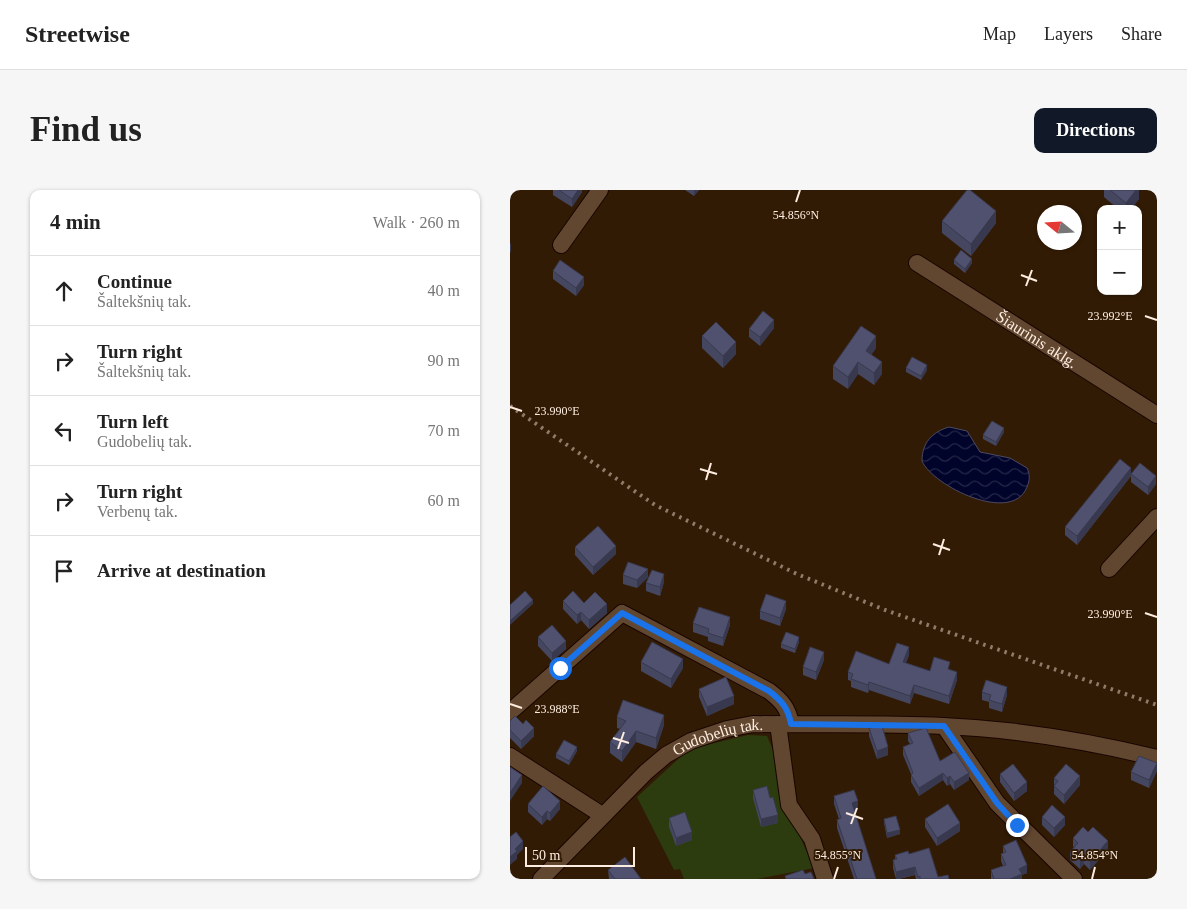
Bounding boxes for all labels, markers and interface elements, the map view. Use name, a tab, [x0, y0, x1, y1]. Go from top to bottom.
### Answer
text: Streetwise	[25, 21, 130, 47]
text: Map	[983, 24, 1016, 44]
text: Layers	[1044, 24, 1093, 44]
text: Share	[1121, 24, 1162, 44]
button: Directions	[1034, 108, 1157, 153]
text: Find us	[30, 110, 142, 149]
north arrow	[1037, 205, 1082, 250]
map controls	[1097, 205, 1142, 295]
button: +	[1097, 205, 1142, 250]
text: 54.856°N	[773, 208, 820, 222]
text: 4 min	[50, 210, 101, 234]
text: Walk · 260 m	[373, 214, 460, 231]
button: −	[1097, 250, 1142, 295]
text: Continue	[97, 271, 172, 292]
icon: ahead	[50, 277, 78, 305]
text: 40 m	[428, 282, 460, 299]
text: Šaltekšnių tak.	[97, 293, 191, 310]
street label: Šiaurinis aklg.	[993, 307, 1080, 371]
text: 23.992°E	[1087, 309, 1133, 323]
text: Turn right	[97, 341, 182, 362]
icon: right	[50, 347, 78, 375]
text: 90 m	[428, 352, 460, 369]
text: Šaltekšnių tak.	[97, 363, 191, 380]
text: 23.990°E	[534, 404, 580, 418]
text: Turn left	[97, 411, 169, 432]
icon: left	[50, 417, 78, 445]
text: 70 m	[428, 422, 460, 439]
text: Gudobelių tak.	[97, 433, 192, 450]
text: Turn right	[97, 481, 182, 502]
icon: right	[50, 487, 78, 515]
text: 60 m	[428, 492, 460, 509]
text: Verbenų tak.	[97, 503, 178, 520]
icon: arrive	[50, 557, 78, 585]
text: Arrive at destination	[97, 560, 266, 581]
text: 23.990°E	[1087, 607, 1133, 621]
route start	[549, 657, 572, 680]
text: 23.988°E	[534, 702, 580, 716]
street label: Gudobelių tak.	[669, 716, 763, 759]
route end	[1006, 814, 1029, 837]
scale bar	[525, 844, 635, 867]
text: 50 m	[532, 848, 560, 863]
text: 54.855°N	[815, 848, 862, 862]
text: 54.854°N	[1072, 848, 1119, 862]

